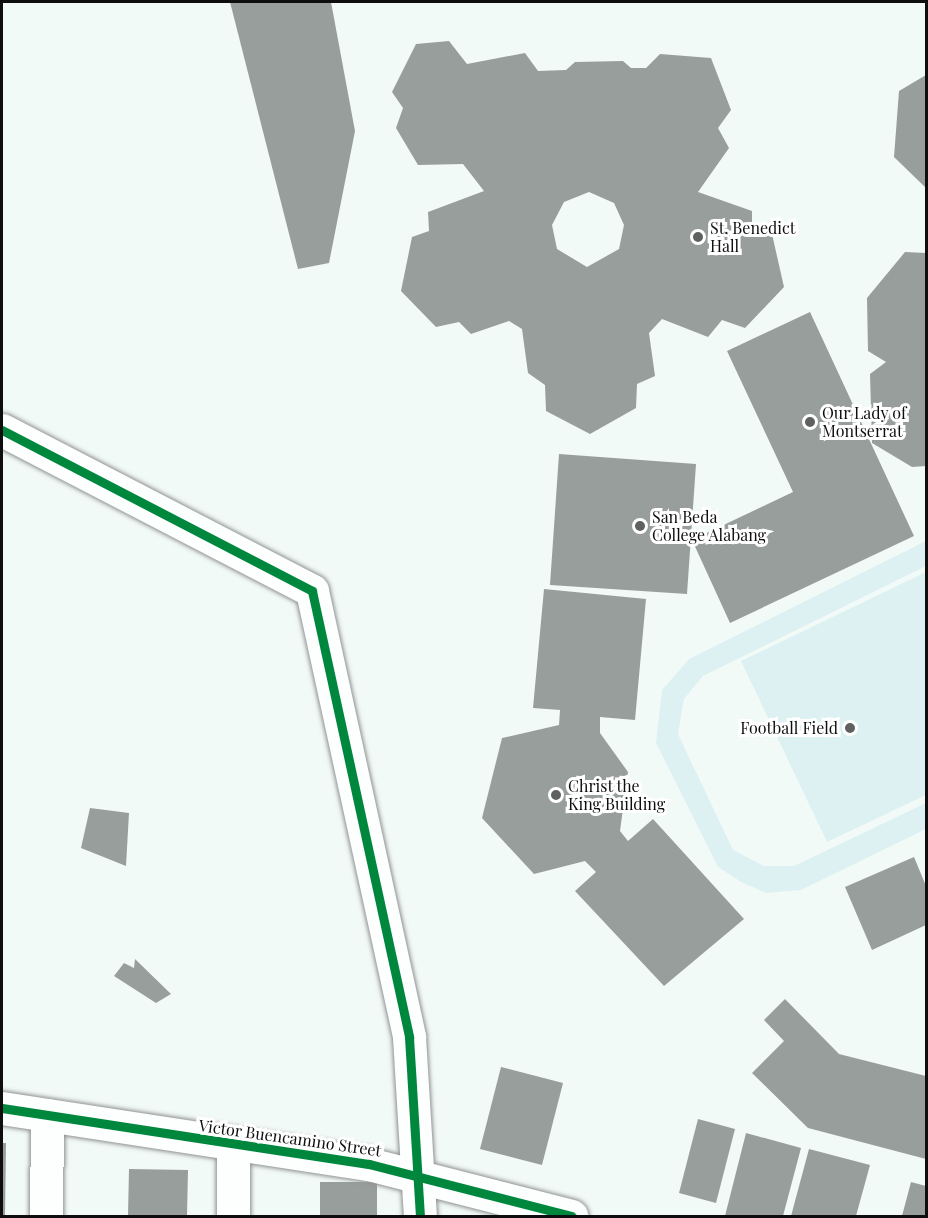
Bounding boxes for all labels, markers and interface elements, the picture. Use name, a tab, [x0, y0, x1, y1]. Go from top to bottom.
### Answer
place label: St. Benedict Hall	[710, 218, 795, 256]
marker: St. Benedict Hall	[691, 230, 705, 244]
place label: Our Lady of Montserrat	[822, 403, 907, 441]
marker: Our Lady of Montserrat	[803, 415, 817, 429]
place label: San Beda College Alabang	[652, 507, 767, 545]
marker: San Beda College Alabang	[633, 519, 647, 533]
place label: Football Field	[740, 718, 838, 738]
marker: Football Field	[843, 721, 857, 735]
place label: Christ the King Building	[568, 776, 665, 814]
marker: Christ the King Building	[549, 788, 563, 802]
street label: Victor Buencamino Street	[197, 1116, 383, 1160]

